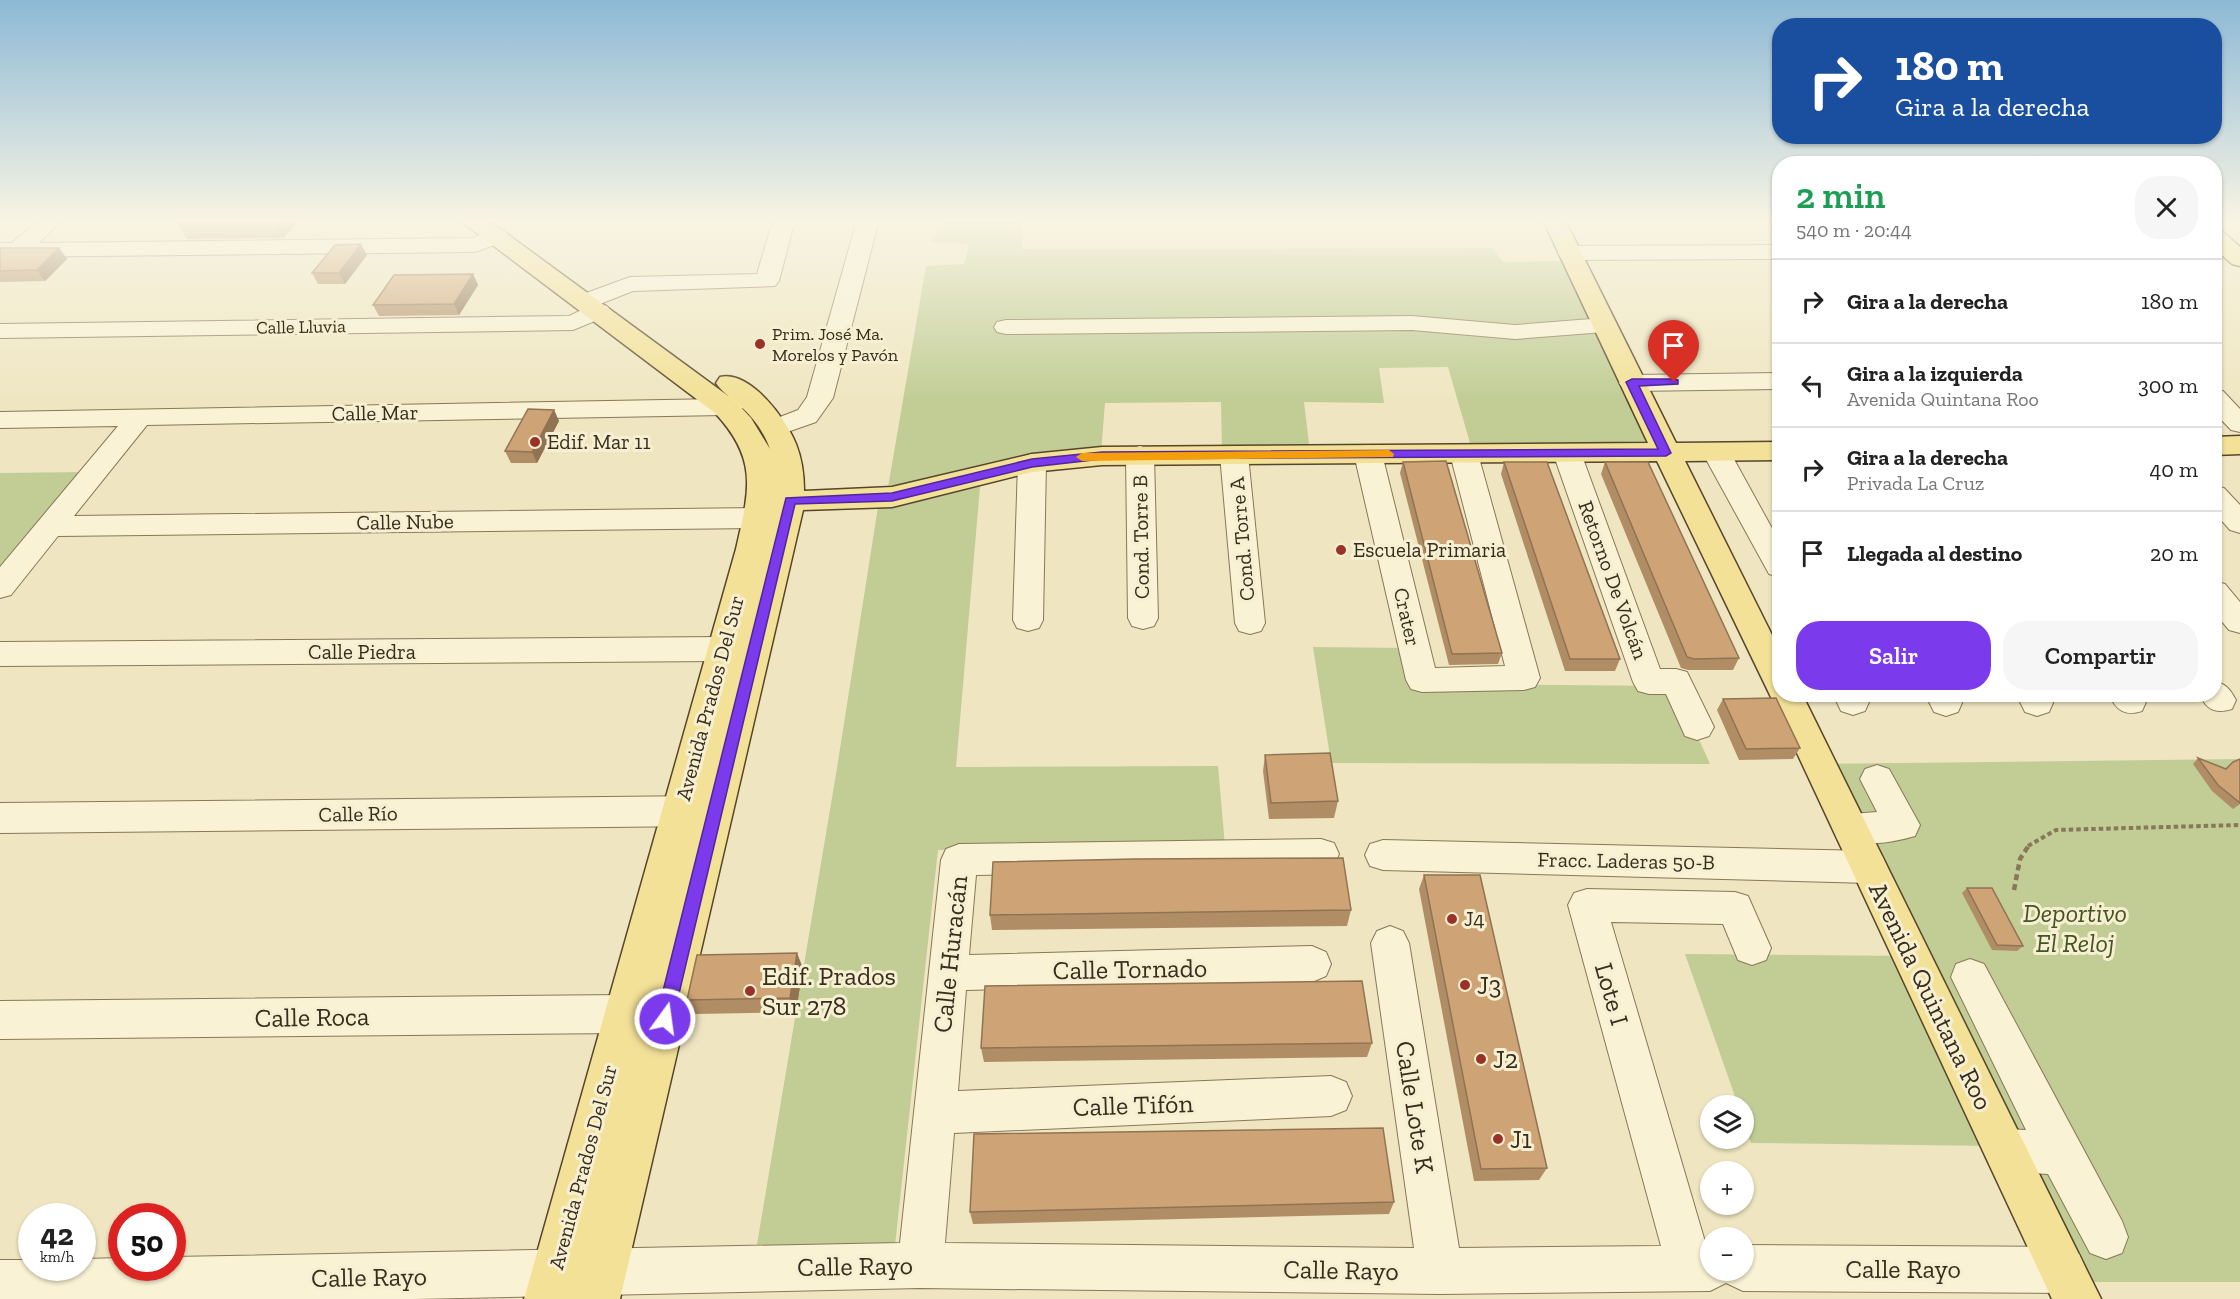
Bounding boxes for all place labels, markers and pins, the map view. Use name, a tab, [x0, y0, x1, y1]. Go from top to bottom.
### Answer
pin	[1648, 320, 1699, 382]
place label: Prim. José Ma. Morelos y Pavón	[772, 323, 899, 366]
marker: Prim. José Ma. Morelos y Pavón	[753, 337, 767, 351]
place label: Edif. Mar 11	[547, 429, 651, 454]
marker: Edif. Mar 11	[528, 435, 542, 449]
place label: Escuela Primaria	[1353, 537, 1506, 562]
marker: Escuela Primaria	[1334, 543, 1348, 557]
place label: J4	[1464, 906, 1485, 931]
marker: J4	[1445, 912, 1459, 926]
place label: Edif. Prados Sur 278	[762, 960, 896, 1022]
place label: J3	[1477, 969, 1502, 1001]
marker: J3	[1458, 978, 1472, 992]
marker: Edif. Prados Sur 278	[743, 984, 757, 998]
place label: J2	[1493, 1043, 1518, 1075]
marker: J2	[1474, 1052, 1488, 1066]
place label: J1	[1510, 1123, 1532, 1155]
marker: J1	[1491, 1132, 1505, 1146]

